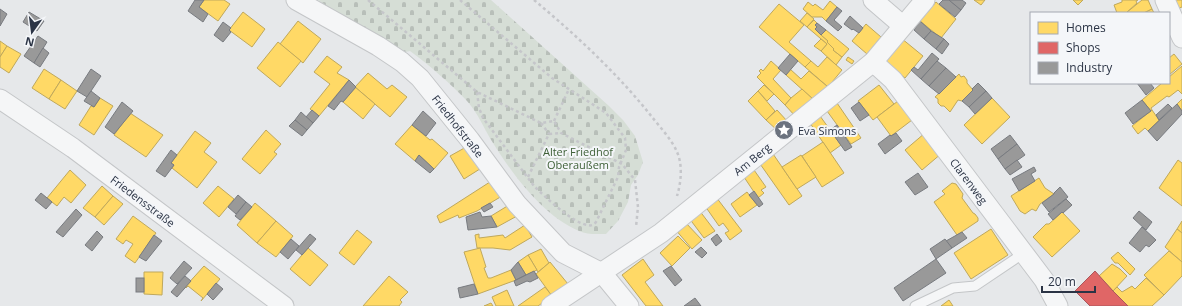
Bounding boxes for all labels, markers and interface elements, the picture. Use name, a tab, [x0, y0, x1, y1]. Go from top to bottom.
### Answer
north arrow	[12, 12, 52, 52]
legend	[1030, 12, 1170, 84]
text: Homes	[1066, 19, 1106, 36]
text: N	[23, 34, 36, 51]
text: Shops	[1066, 39, 1101, 56]
text: Industry	[1066, 59, 1113, 76]
street label: Friedhofstraße	[429, 92, 487, 160]
place icon: Eva Simons	[773, 119, 795, 141]
place label: Eva Simons	[798, 123, 856, 138]
street label: Am Berg	[730, 139, 774, 179]
park label: Alter Friedhof Oberaußem	[543, 144, 614, 172]
street label: Clarenweg	[947, 155, 991, 207]
street label: Friedensstraße	[108, 172, 178, 230]
scale bar	[1042, 268, 1095, 294]
text: 20 m	[1048, 273, 1076, 290]

